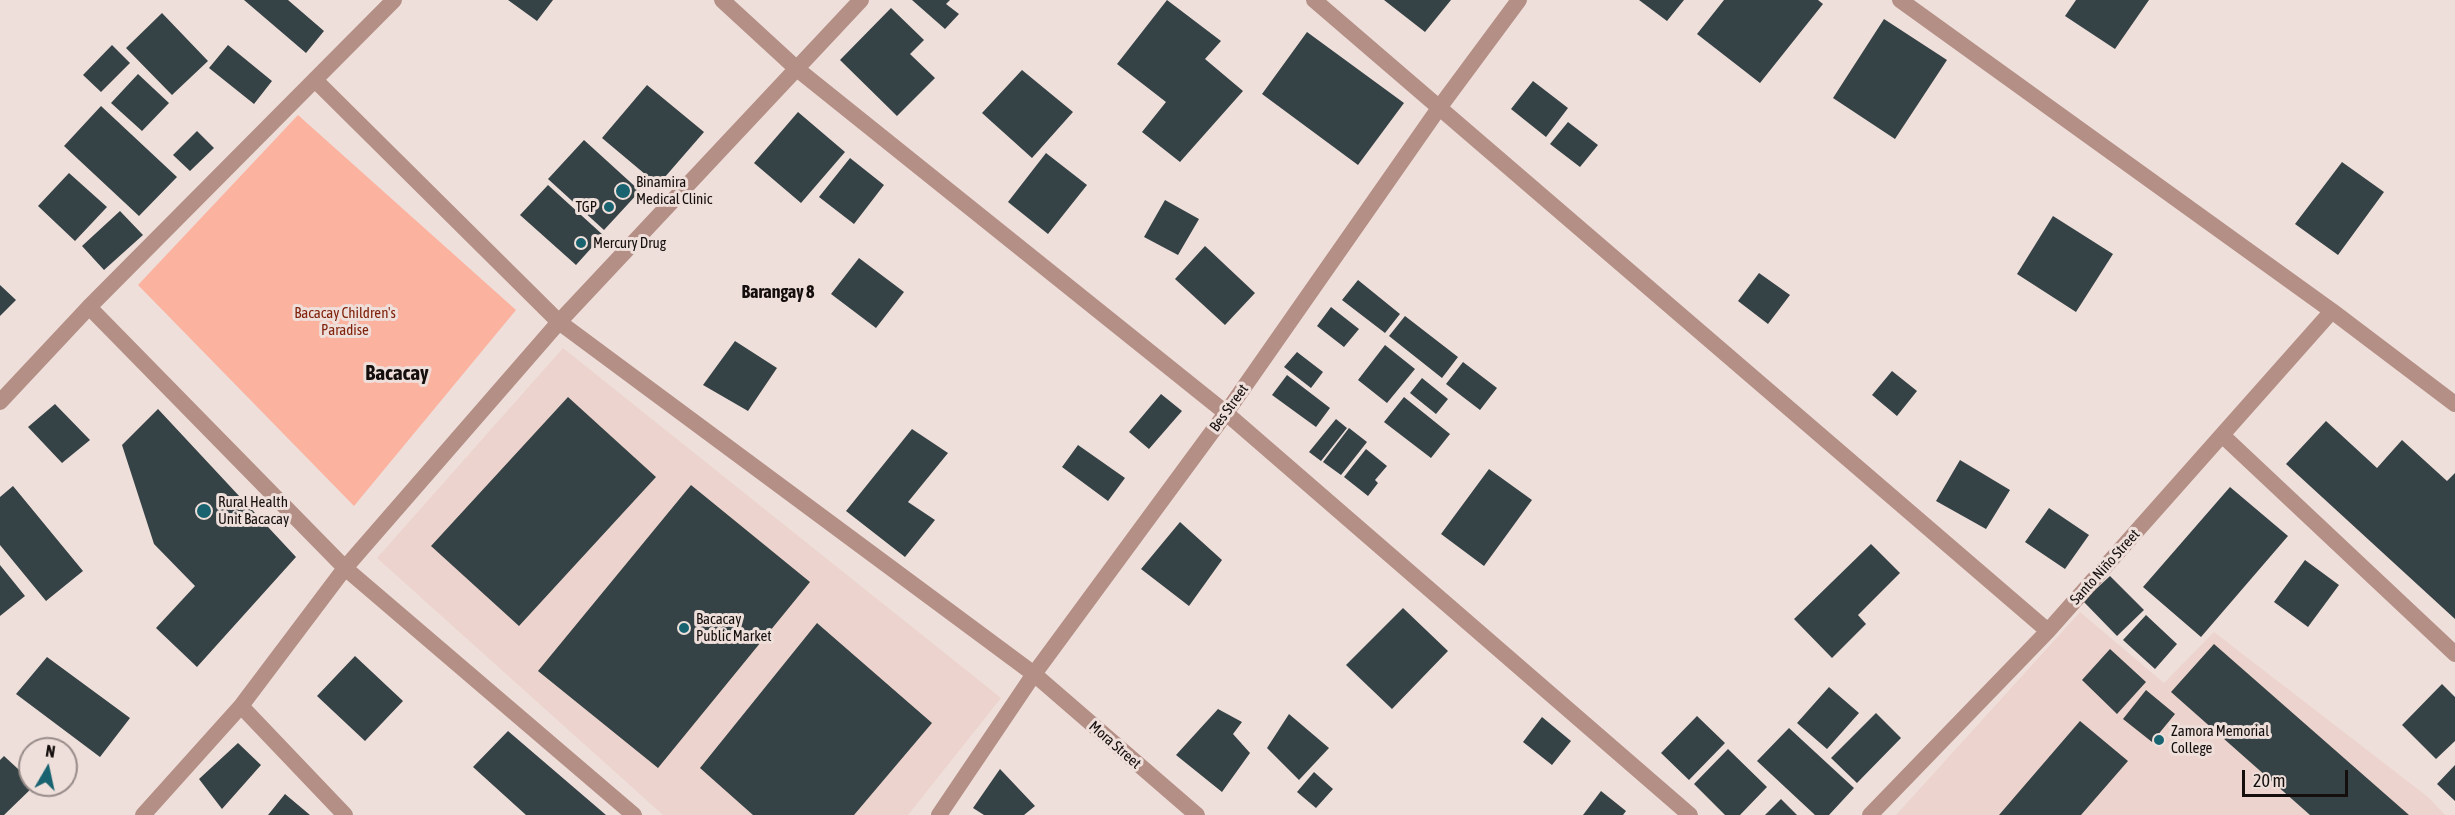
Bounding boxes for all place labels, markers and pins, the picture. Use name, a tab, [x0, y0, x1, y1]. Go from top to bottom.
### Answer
place label: Binamira Medical Clinic	[636, 173, 712, 208]
marker: Binamira Medical Clinic	[614, 182, 632, 200]
place label: TGP	[575, 198, 597, 216]
marker: TGP	[602, 200, 616, 214]
place label: Mercury Drug	[593, 234, 666, 252]
marker: Mercury Drug	[574, 236, 588, 250]
place label: Rural Health Unit Bacacay	[218, 493, 289, 528]
marker: Rural Health Unit Bacacay	[195, 502, 213, 520]
place label: Bacacay Public Market	[696, 610, 772, 645]
marker: Bacacay Public Market	[677, 621, 691, 635]
place label: Zamora Memorial College	[2171, 722, 2269, 757]
marker: Zamora Memorial College	[2152, 733, 2166, 747]

